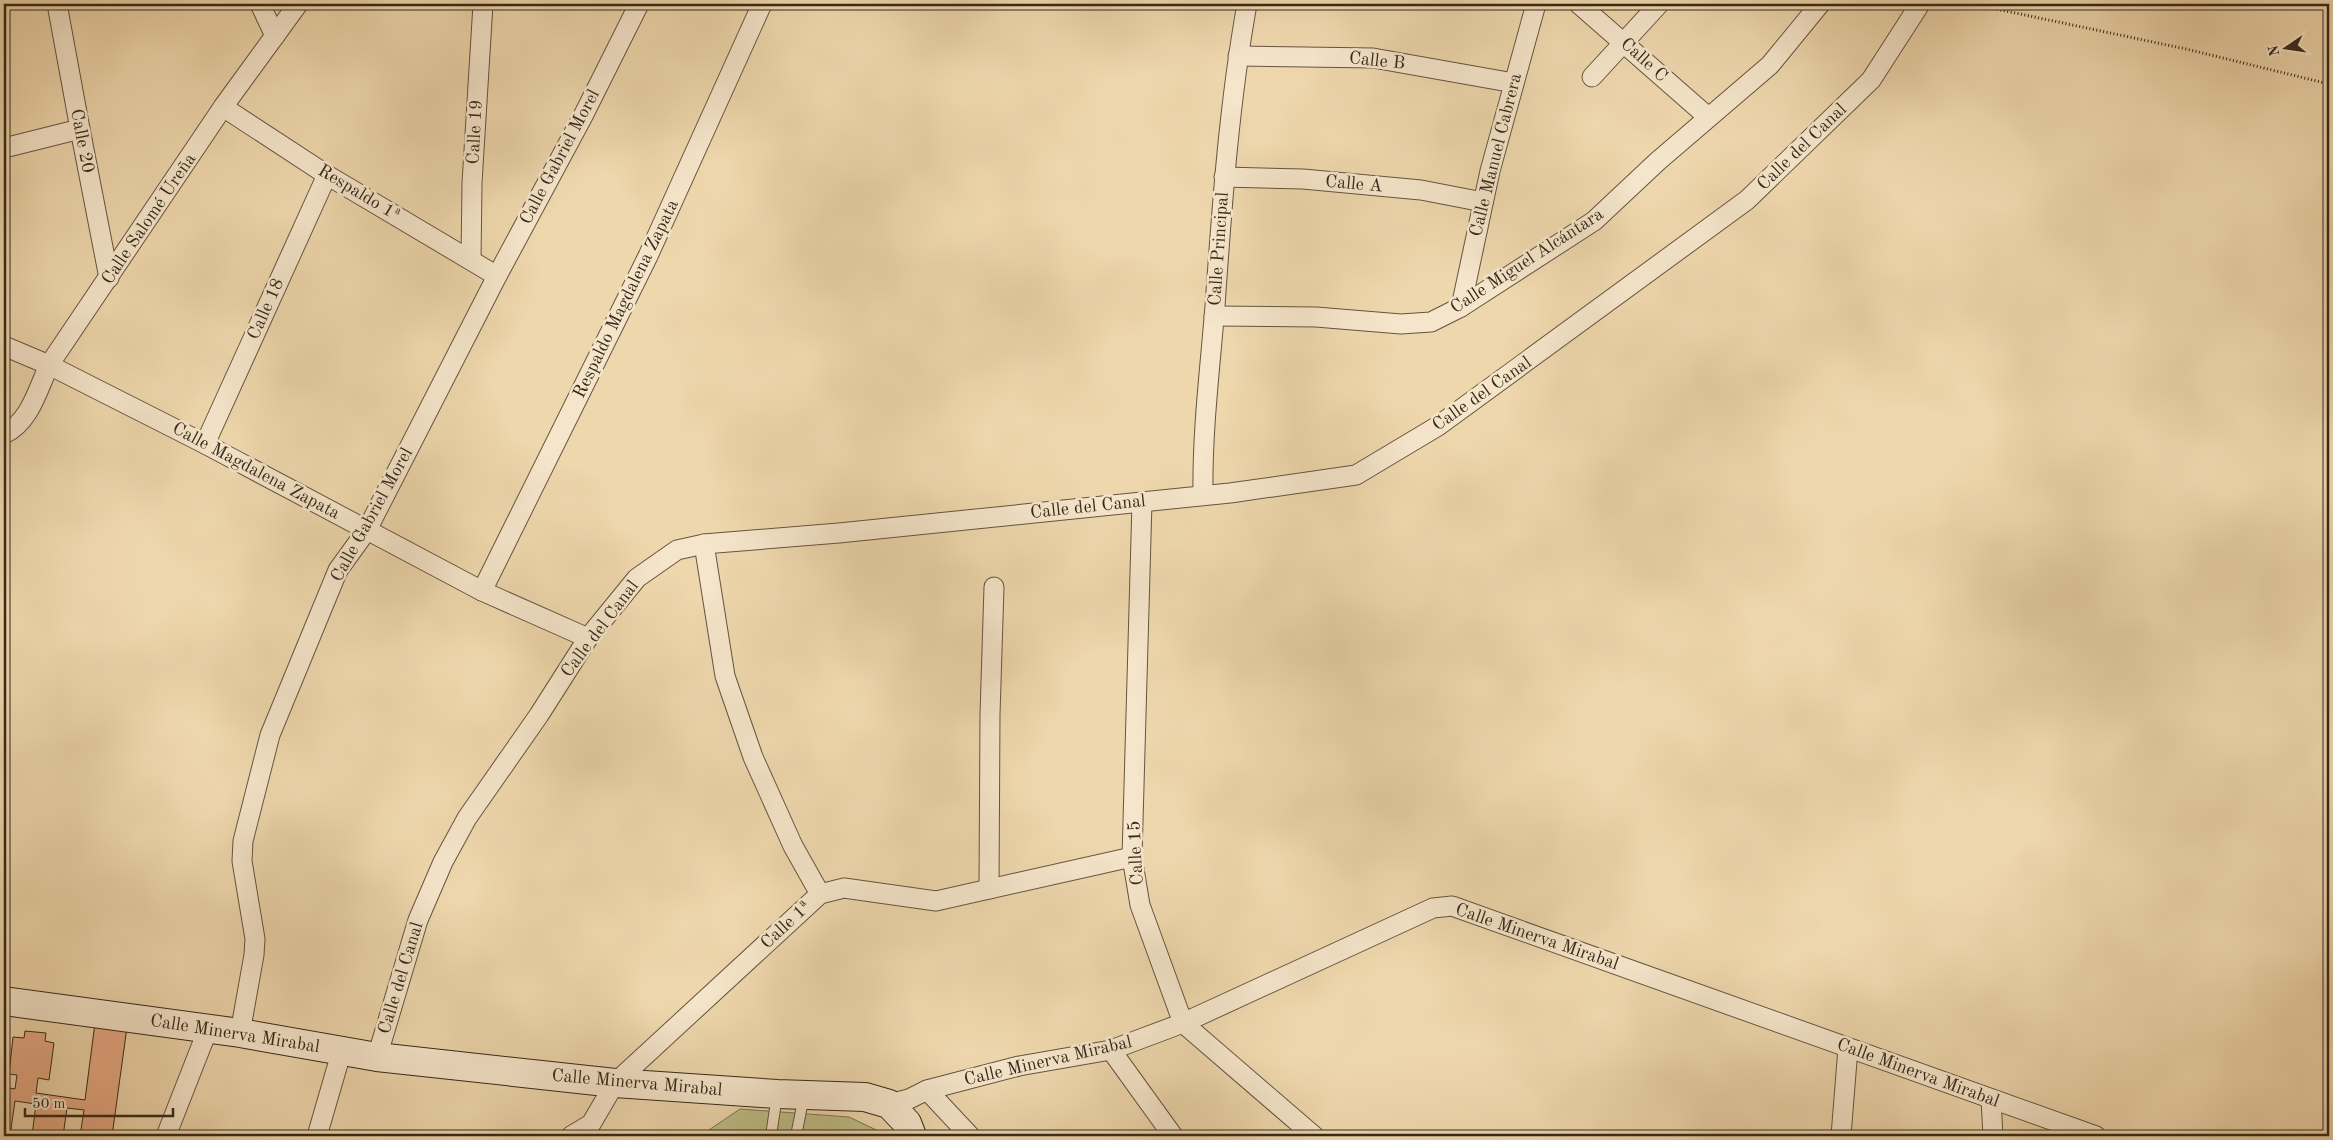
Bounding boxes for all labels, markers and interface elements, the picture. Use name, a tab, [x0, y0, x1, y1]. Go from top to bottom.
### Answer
north arrow	[2260, 22, 2310, 72]
street label: Calle C	[1617, 35, 1671, 85]
text: N	[2266, 44, 2282, 57]
street label: Calle B	[1348, 49, 1406, 73]
street label: Calle Manuel Cabrera	[1467, 71, 1525, 238]
street label: Calle Gabriel Morel	[517, 86, 603, 227]
street label: Calle 19	[464, 99, 486, 165]
street label: Calle del Canal	[1754, 100, 1850, 194]
street label: Calle 20	[67, 107, 97, 175]
street label: Calle Salomé Ureña	[99, 150, 200, 288]
street label: Respaldo 1ª	[315, 161, 403, 225]
street label: Calle A	[1324, 173, 1384, 196]
street label: Calle Principal	[1206, 191, 1232, 306]
street label: Respaldo Magdalena Zapata	[570, 197, 682, 401]
street label: Calle Miguel Alcántara	[1447, 205, 1607, 317]
street label: Calle 18	[245, 276, 287, 342]
street label: Calle del Canal	[1429, 353, 1535, 435]
street label: Calle Magdalena Zapata	[169, 419, 343, 523]
street label: Calle Gabriel Morel	[328, 445, 416, 585]
street label: Calle del Canal	[1029, 492, 1147, 522]
street label: Calle del Canal	[558, 577, 642, 681]
street label: Calle 15	[1125, 820, 1147, 886]
street label: Calle 1ª	[757, 898, 815, 952]
street label: Calle Minerva Mirabal	[1453, 901, 1621, 973]
street label: Calle del Canal	[375, 920, 427, 1036]
street label: Calle Minerva Mirabal	[149, 1012, 321, 1056]
street label: Calle Minerva Mirabal	[962, 1033, 1134, 1089]
street label: Calle Minerva Mirabal	[1834, 1035, 2002, 1111]
street label: Calle Minerva Mirabal	[551, 1067, 723, 1099]
scale bar	[25, 1085, 172, 1117]
text: 50 m	[32, 1097, 66, 1112]

